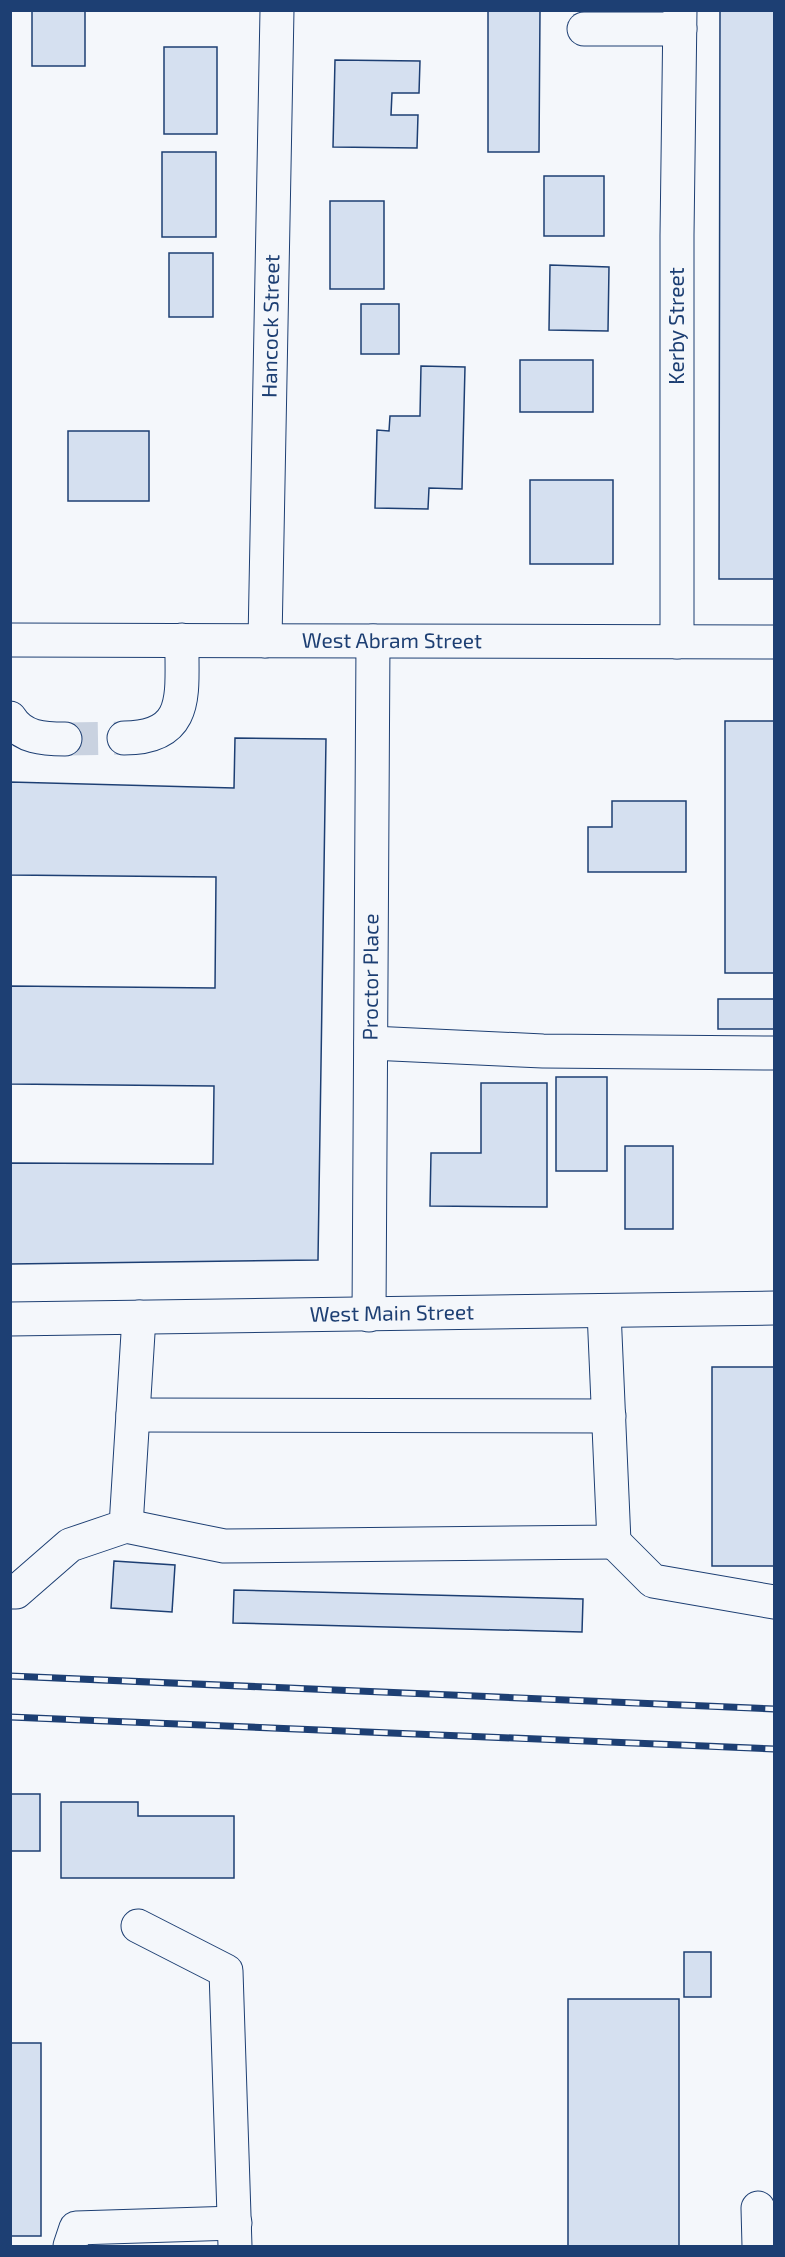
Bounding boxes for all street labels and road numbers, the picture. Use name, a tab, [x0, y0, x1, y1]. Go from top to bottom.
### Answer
street label: Hancock Street	[256, 254, 283, 398]
street label: Kerby Street	[663, 267, 688, 385]
street label: West Abram Street	[302, 627, 482, 652]
street label: Proctor Place	[357, 913, 382, 1041]
street label: West Main Street	[309, 1298, 474, 1326]

